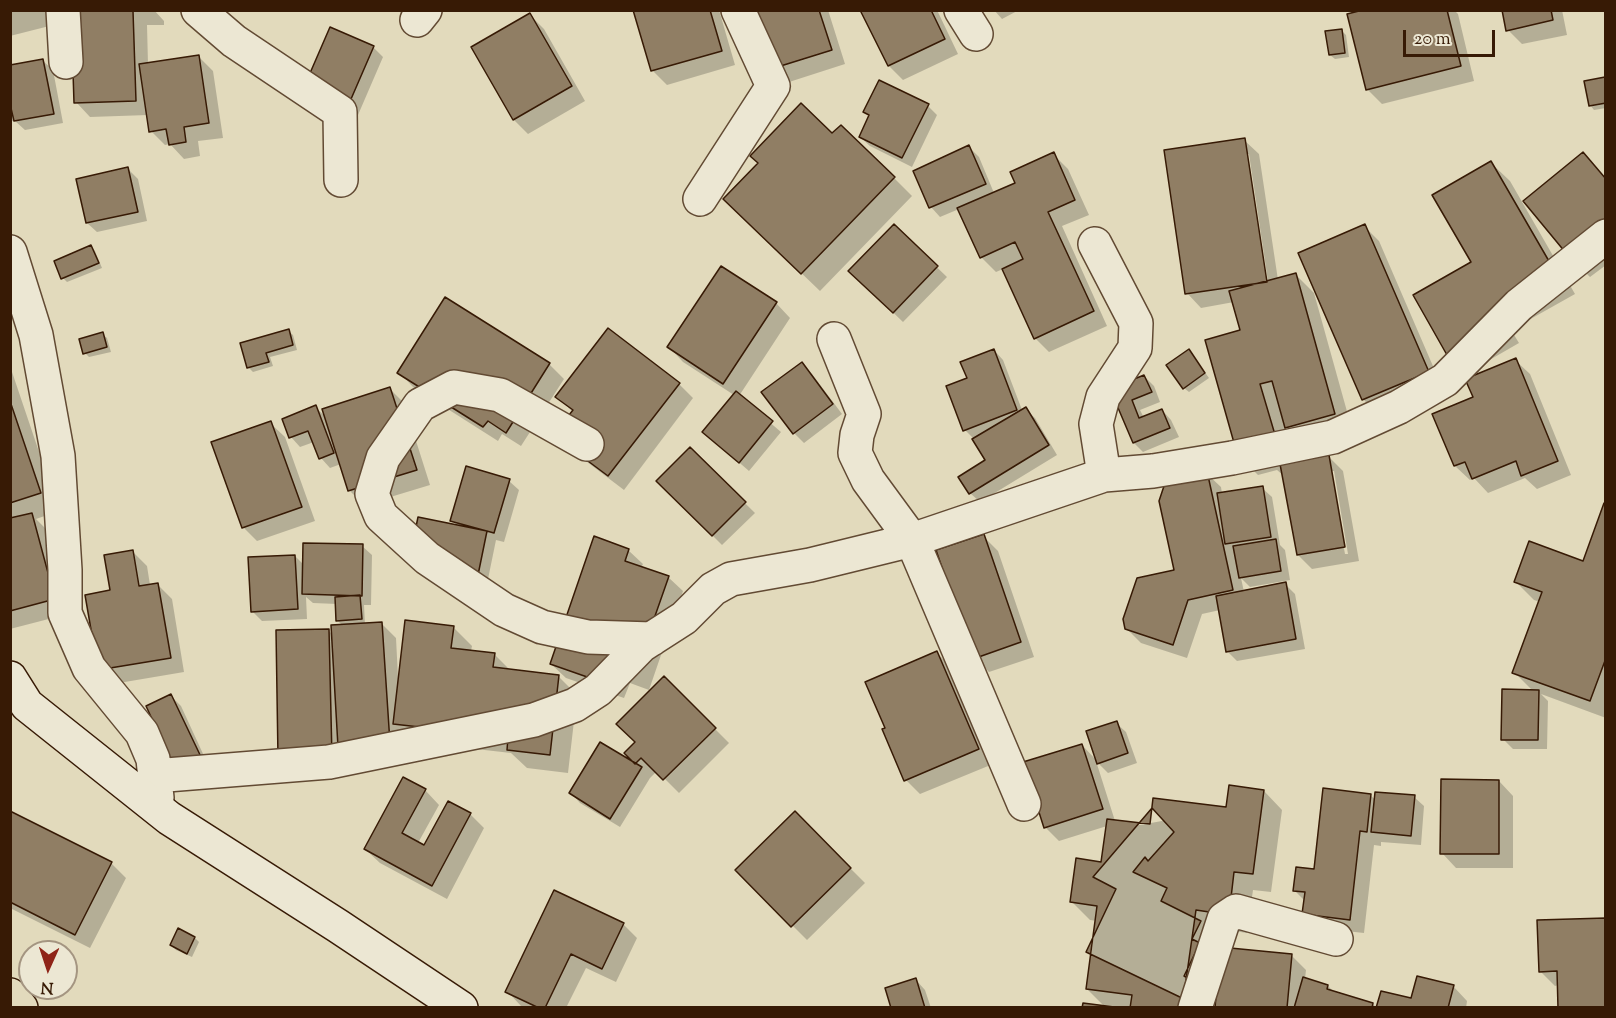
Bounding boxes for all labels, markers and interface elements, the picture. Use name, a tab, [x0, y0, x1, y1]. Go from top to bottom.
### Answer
scale bar	[1406, 18, 1498, 56]
text: 20 m	[1414, 27, 1451, 53]
north arrow	[18, 940, 78, 1000]
text: N	[40, 975, 54, 998]

